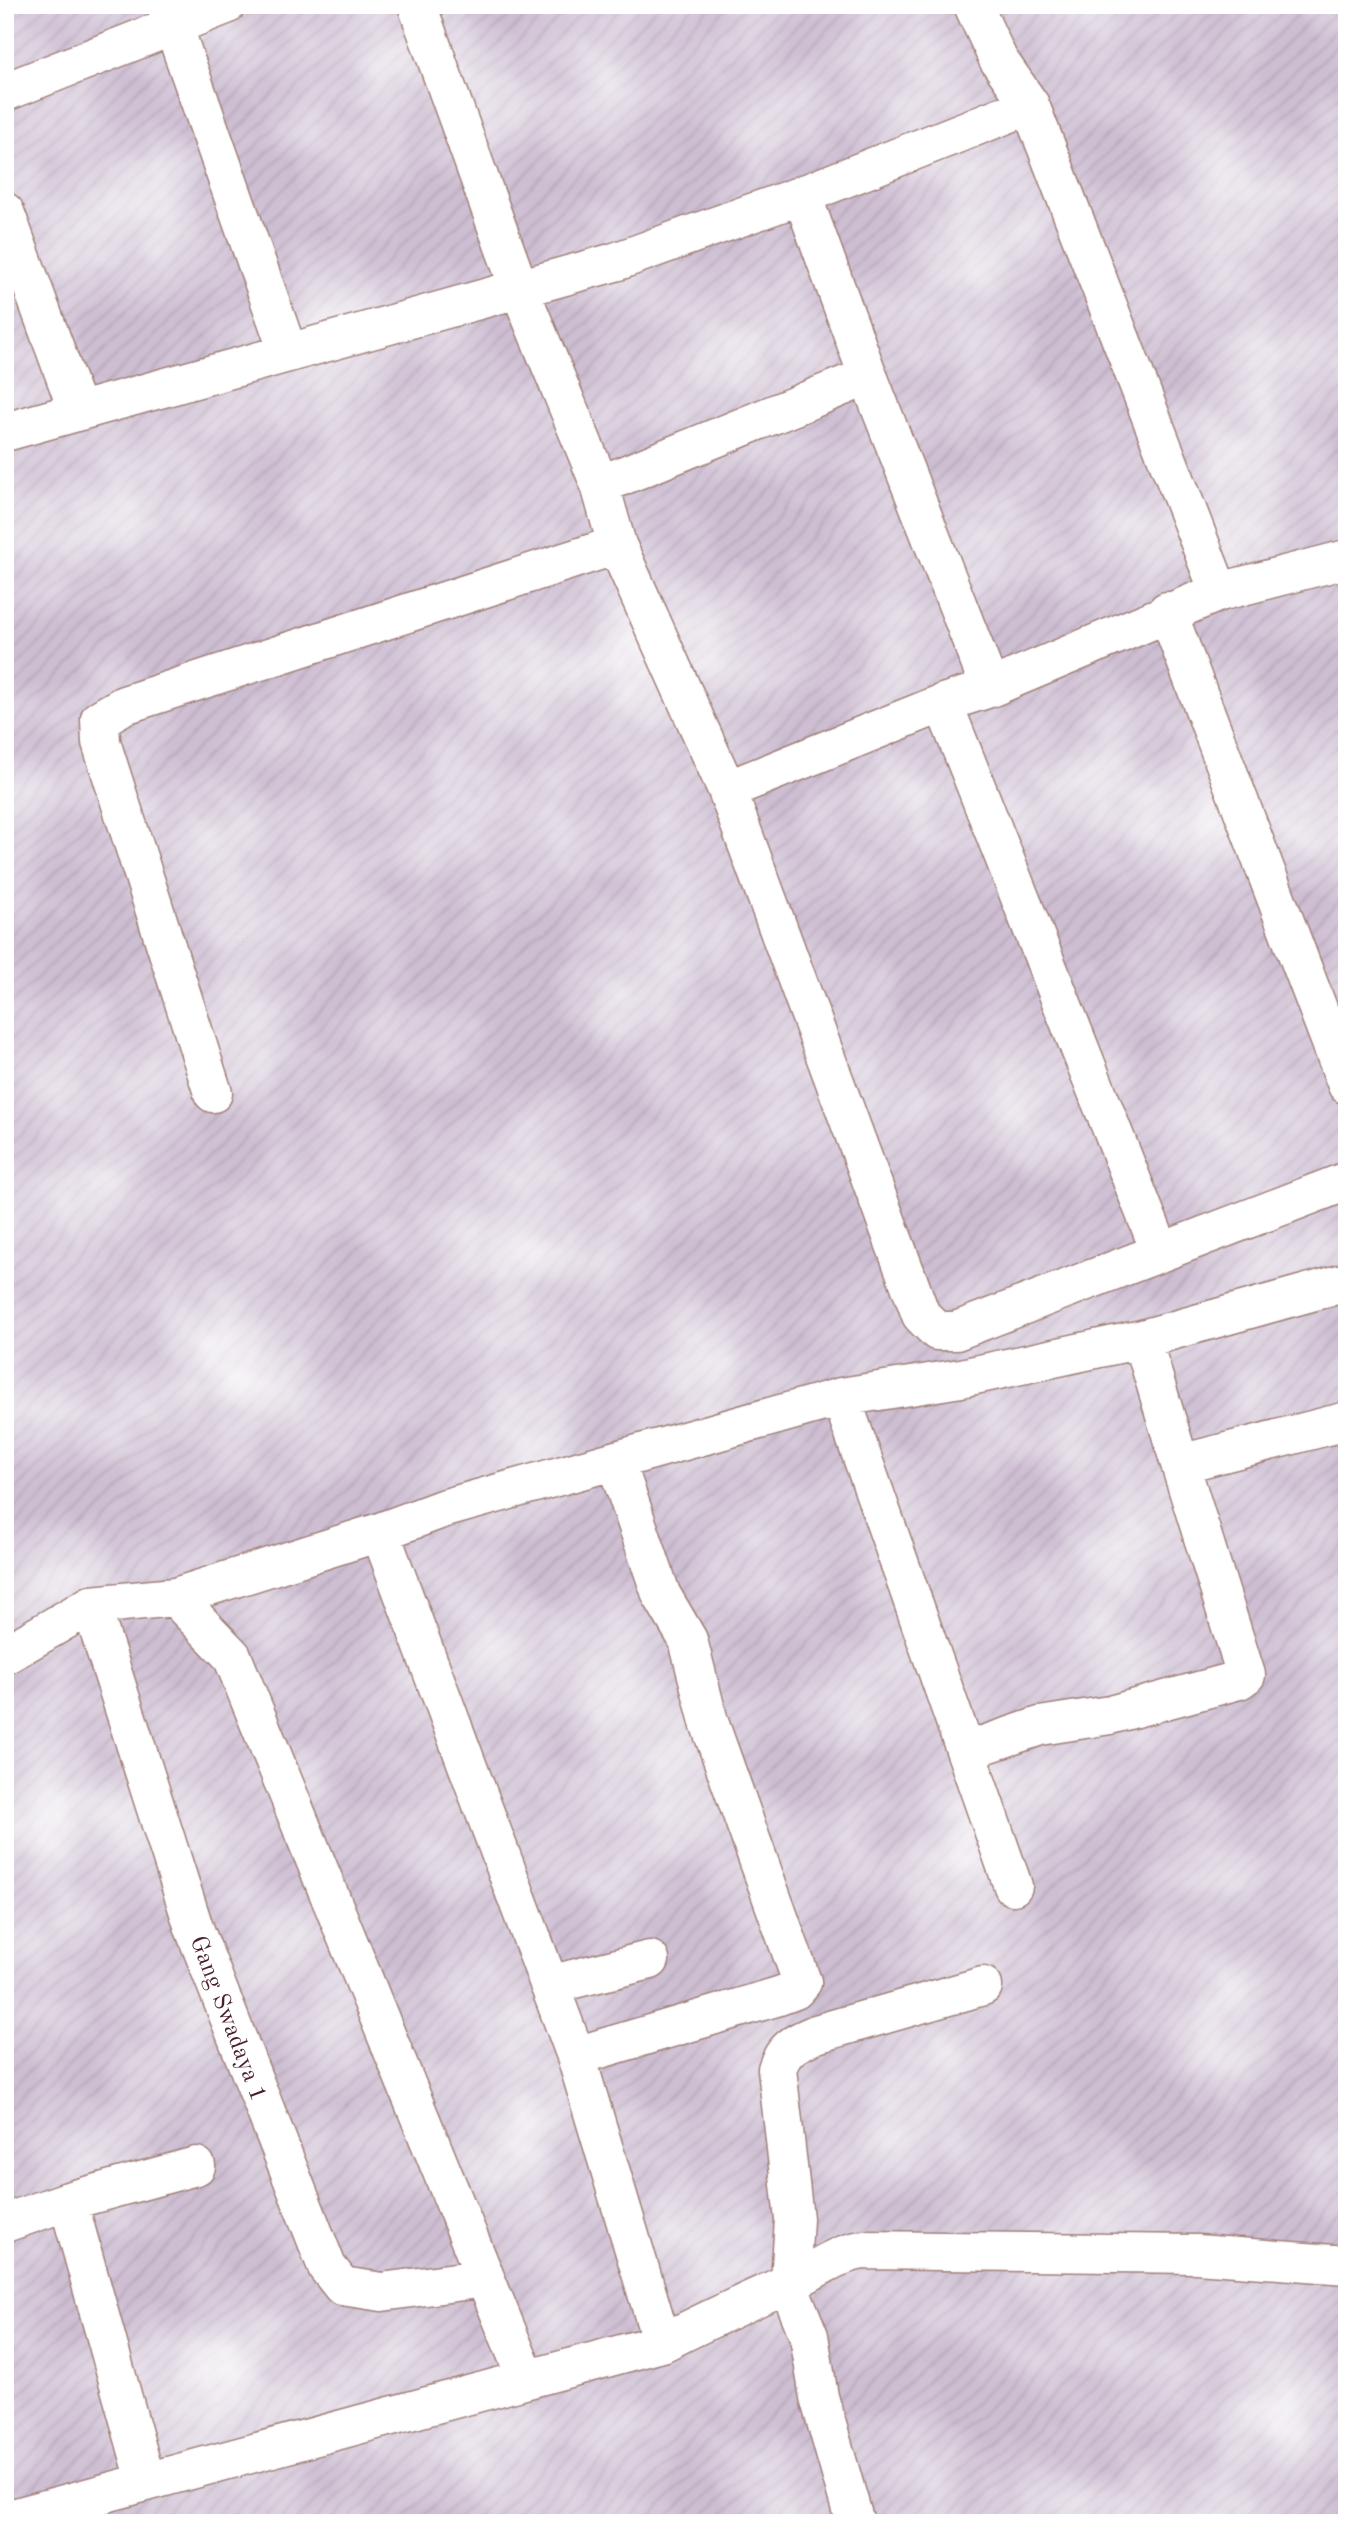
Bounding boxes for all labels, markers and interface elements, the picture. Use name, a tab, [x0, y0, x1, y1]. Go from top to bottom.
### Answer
street label: Gang Swadaya 1	[185, 1933, 270, 2105]

